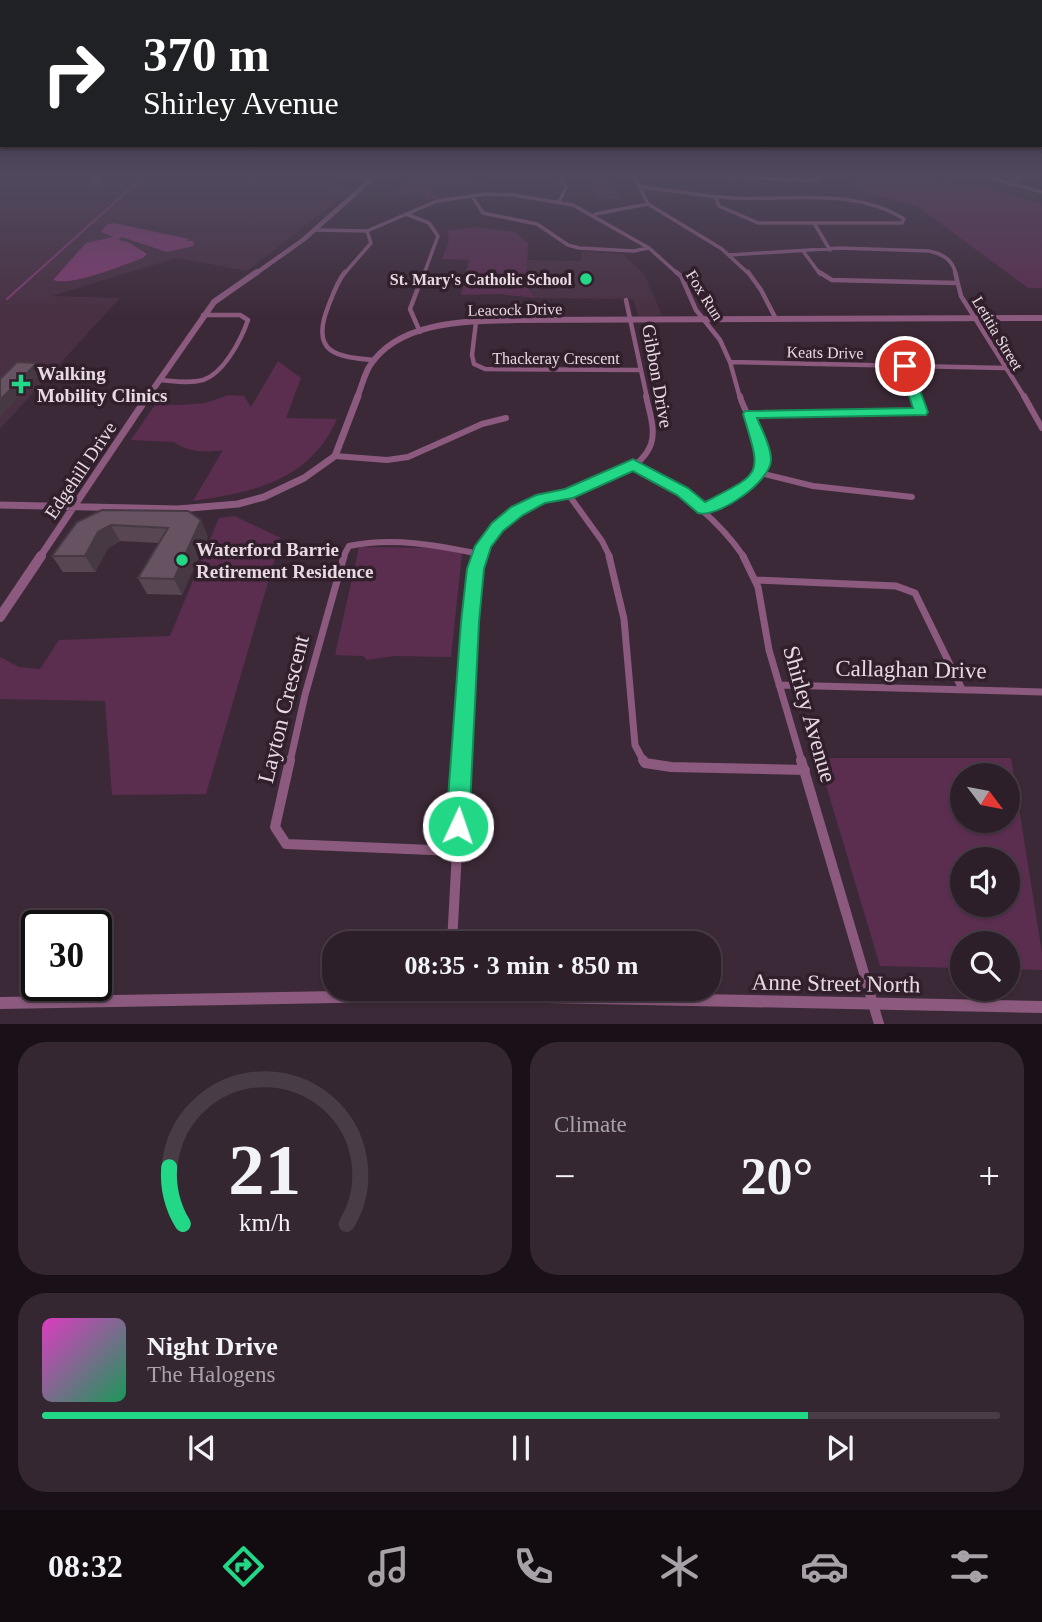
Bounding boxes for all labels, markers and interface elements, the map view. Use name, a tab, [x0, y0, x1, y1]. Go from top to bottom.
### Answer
text: 370 m	[143, 27, 270, 82]
icon: right	[28, 28, 119, 119]
text: Shirley Avenue	[143, 85, 339, 121]
street label: Fox Run	[683, 267, 727, 323]
place label: St. Mary's Catholic School	[390, 271, 573, 289]
marker: St. Mary's Catholic School	[578, 271, 594, 287]
street label: Letitia Street	[969, 293, 1027, 374]
street label: Leacock Drive	[468, 300, 562, 319]
street label: Gibbon Drive	[638, 323, 677, 430]
pin	[875, 336, 935, 396]
street label: Keats Drive	[786, 343, 864, 362]
icon: arrive	[886, 347, 924, 385]
street label: Thackeray Crescent	[492, 350, 620, 368]
place label: Walking Mobility Clinics	[37, 363, 167, 406]
marker: Walking Mobility Clinics	[11, 374, 31, 394]
street label: Edgehill Drive	[40, 418, 121, 523]
place label: Waterford Barrie Retirement Residence	[196, 539, 373, 582]
marker: Waterford Barrie Retirement Residence	[174, 552, 190, 568]
street label: Layton Crescent	[253, 632, 314, 786]
street label: Shirley Avenue	[778, 643, 841, 785]
street label: Callaghan Drive	[835, 656, 987, 683]
north arrow	[950, 763, 1020, 833]
map controls	[950, 763, 1020, 1001]
position arrow	[421, 789, 495, 863]
button: sound	[950, 847, 1020, 917]
speed limit sign: 30	[21, 910, 112, 1001]
button: search	[950, 931, 1020, 1001]
text: 08:35 · 3 min · 850 m	[405, 951, 639, 980]
street label: Anne Street North	[751, 970, 921, 997]
text: Climate	[554, 1112, 627, 1137]
text: 21	[229, 1130, 301, 1211]
text: 20°	[741, 1148, 813, 1205]
text: −	[554, 1155, 575, 1197]
text: +	[979, 1155, 1000, 1197]
text: km/h	[239, 1209, 291, 1236]
text: Night Drive	[147, 1332, 278, 1361]
text: The Halogens	[147, 1362, 275, 1387]
icon: previous	[183, 1429, 221, 1467]
icon: pause	[502, 1429, 540, 1467]
icon: next	[821, 1429, 859, 1467]
icon: directions	[219, 1542, 268, 1591]
icon: music	[364, 1542, 413, 1591]
icon: phone	[509, 1542, 558, 1591]
icon: climate	[655, 1542, 704, 1591]
icon: car	[800, 1542, 849, 1591]
icon: filters	[945, 1542, 994, 1591]
text: 08:32	[48, 1548, 123, 1584]

